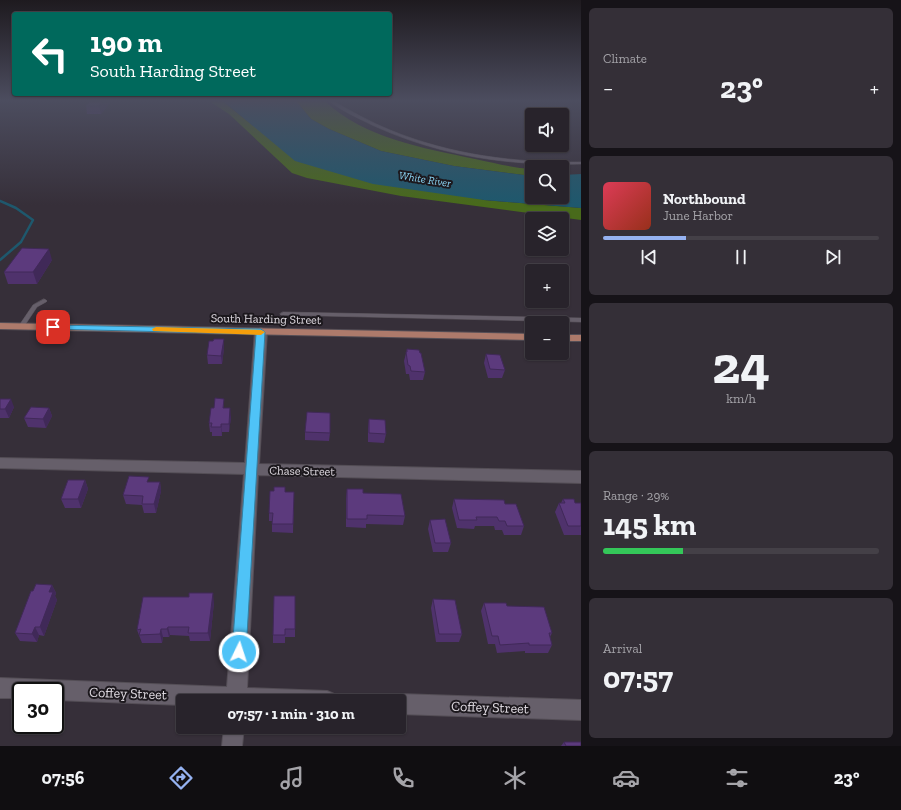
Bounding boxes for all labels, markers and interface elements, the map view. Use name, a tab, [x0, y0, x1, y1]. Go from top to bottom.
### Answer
text: 190 m	[90, 26, 162, 59]
icon: left	[24, 28, 76, 80]
text: Climate	[603, 51, 647, 66]
text: South Harding Street	[90, 60, 256, 82]
text: 23°	[720, 70, 763, 106]
text: −	[603, 75, 613, 102]
text: +	[870, 75, 879, 102]
map controls	[525, 108, 569, 360]
button: sound	[525, 108, 569, 152]
button: search	[525, 160, 569, 204]
water label: White River	[398, 169, 452, 190]
text: Northbound	[663, 190, 746, 208]
text: June Harbor	[663, 208, 733, 223]
button: layers	[525, 212, 569, 256]
icon: previous	[638, 246, 660, 268]
icon: pause	[730, 246, 752, 268]
icon: next	[822, 246, 844, 268]
button: +	[525, 264, 569, 308]
pin	[36, 310, 70, 344]
street label: South Harding Street	[211, 311, 322, 327]
icon: arrive	[42, 316, 64, 338]
button: −	[525, 316, 569, 360]
text: 24	[712, 334, 770, 396]
text: km/h	[726, 391, 756, 406]
street label: Chase Street	[269, 463, 335, 479]
text: Range · 29%	[603, 488, 669, 503]
text: 145 km	[603, 507, 696, 543]
position arrow	[218, 631, 260, 673]
text: Arrival	[603, 641, 642, 656]
text: 07:57	[603, 660, 673, 696]
speed limit sign: 30	[12, 682, 64, 734]
street label: Coffey Street	[89, 684, 168, 703]
street label: Coffey Street	[451, 698, 530, 717]
text: 07:57 · 1 min · 310 m	[227, 705, 355, 723]
icon: directions	[167, 764, 195, 792]
icon: music	[278, 764, 306, 792]
icon: phone	[389, 764, 417, 792]
icon: climate	[501, 764, 529, 792]
icon: car	[612, 764, 640, 792]
icon: filters	[723, 764, 751, 792]
text: 07:56	[42, 767, 84, 789]
text: 23°	[834, 767, 859, 789]

